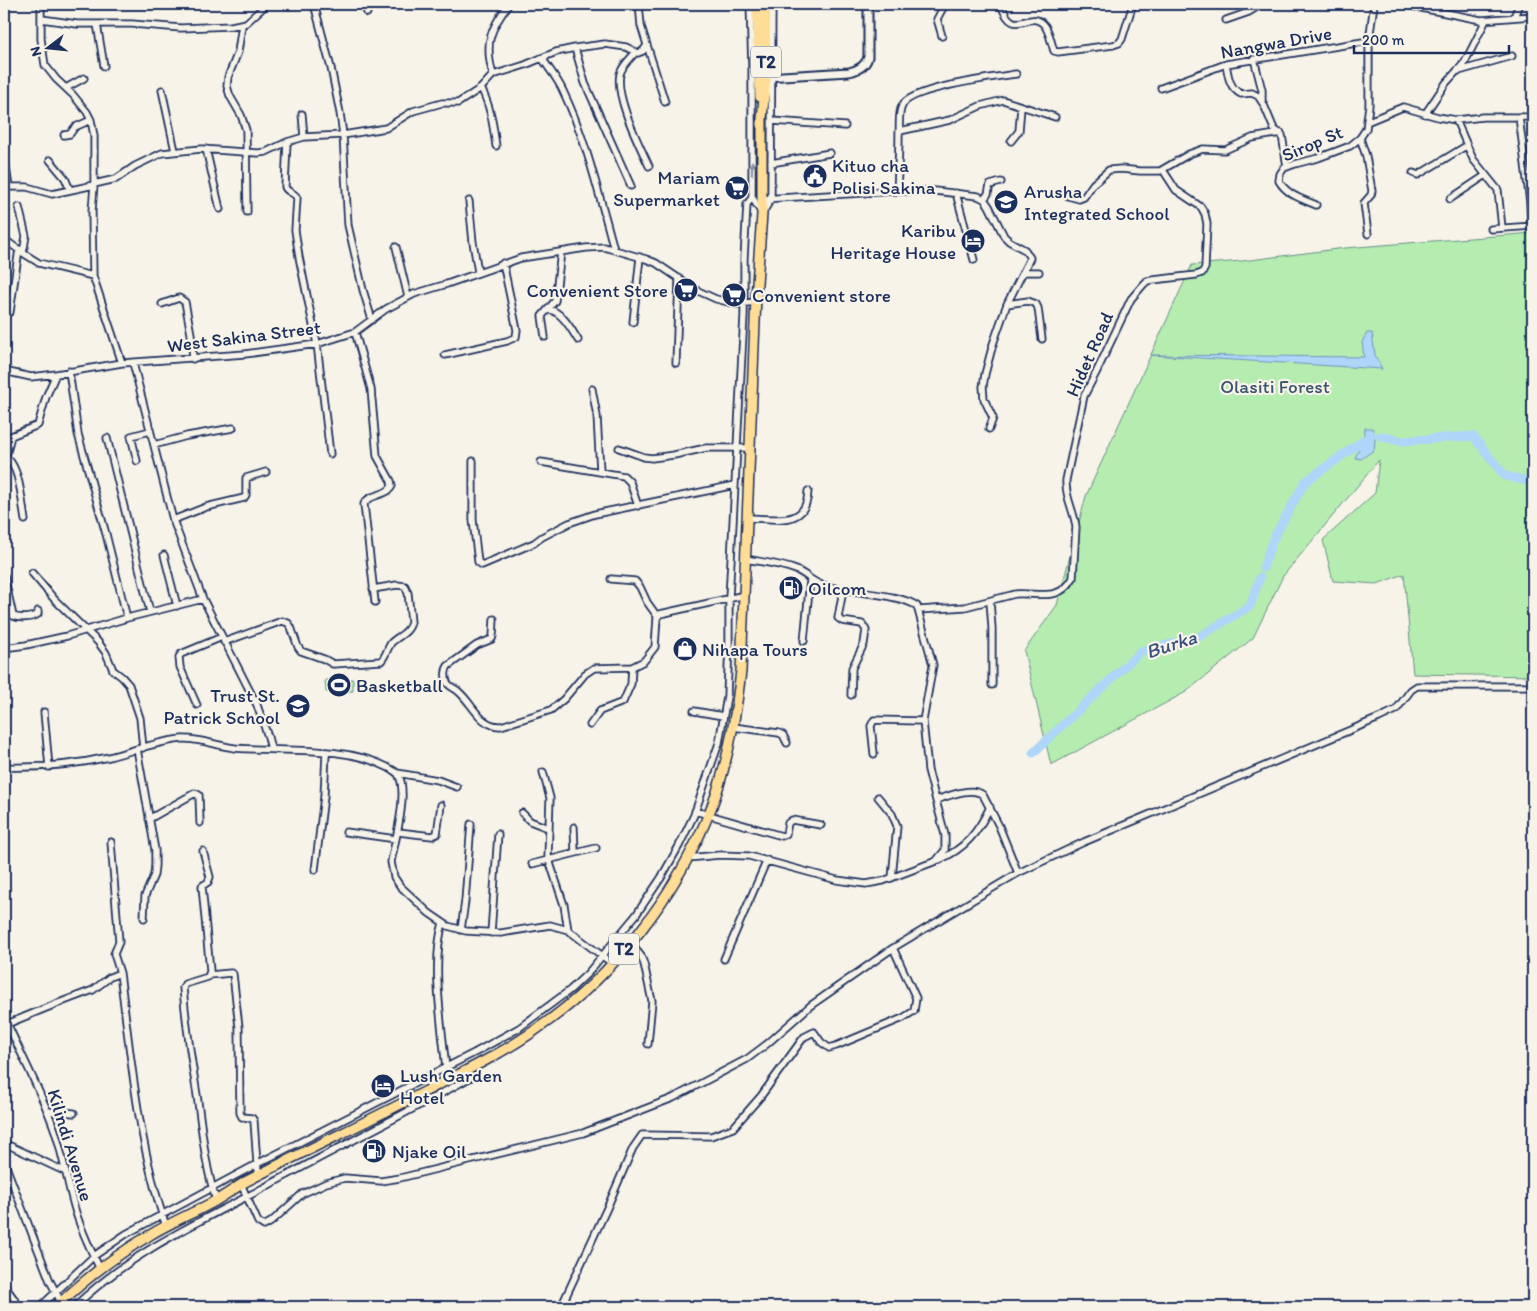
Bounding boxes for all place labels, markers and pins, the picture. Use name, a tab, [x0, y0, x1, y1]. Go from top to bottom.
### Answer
place label: Kituo cha Polisi Sakina	[832, 154, 936, 199]
public building icon: Kituo cha Polisi Sakina	[802, 163, 828, 189]
place label: Mariam Supermarket	[613, 166, 721, 211]
supermarket icon: Mariam Supermarket	[724, 175, 750, 201]
place label: Arusha Integrated School	[1024, 180, 1170, 225]
school or university icon: Arusha Integrated School	[993, 189, 1019, 215]
place label: Karibu Heritage House	[830, 219, 956, 264]
hotel icon: Karibu Heritage House	[960, 228, 986, 254]
supermarket icon: Convenient Store	[673, 277, 699, 303]
place label: Convenient Store	[527, 279, 668, 302]
supermarket icon: Convenient store	[721, 282, 747, 308]
place label: Convenient store	[752, 284, 891, 307]
fuel station icon: Oilcom	[778, 575, 804, 601]
place label: Oilcom	[808, 577, 866, 600]
shop icon: Nihapa Tours	[672, 636, 698, 662]
place label: Nihapa Tours	[702, 638, 808, 661]
sports icon: Basketball	[326, 672, 352, 698]
place label: Basketball	[356, 674, 444, 697]
place label: Trust St. Patrick School	[164, 684, 281, 729]
school or university icon: Trust St. Patrick School	[285, 693, 311, 719]
place label: Lush Garden Hotel	[400, 1064, 502, 1109]
hotel icon: Lush Garden Hotel	[370, 1073, 396, 1099]
fuel station icon: Njake Oil	[361, 1138, 387, 1164]
place label: Njake Oil	[392, 1140, 467, 1163]

